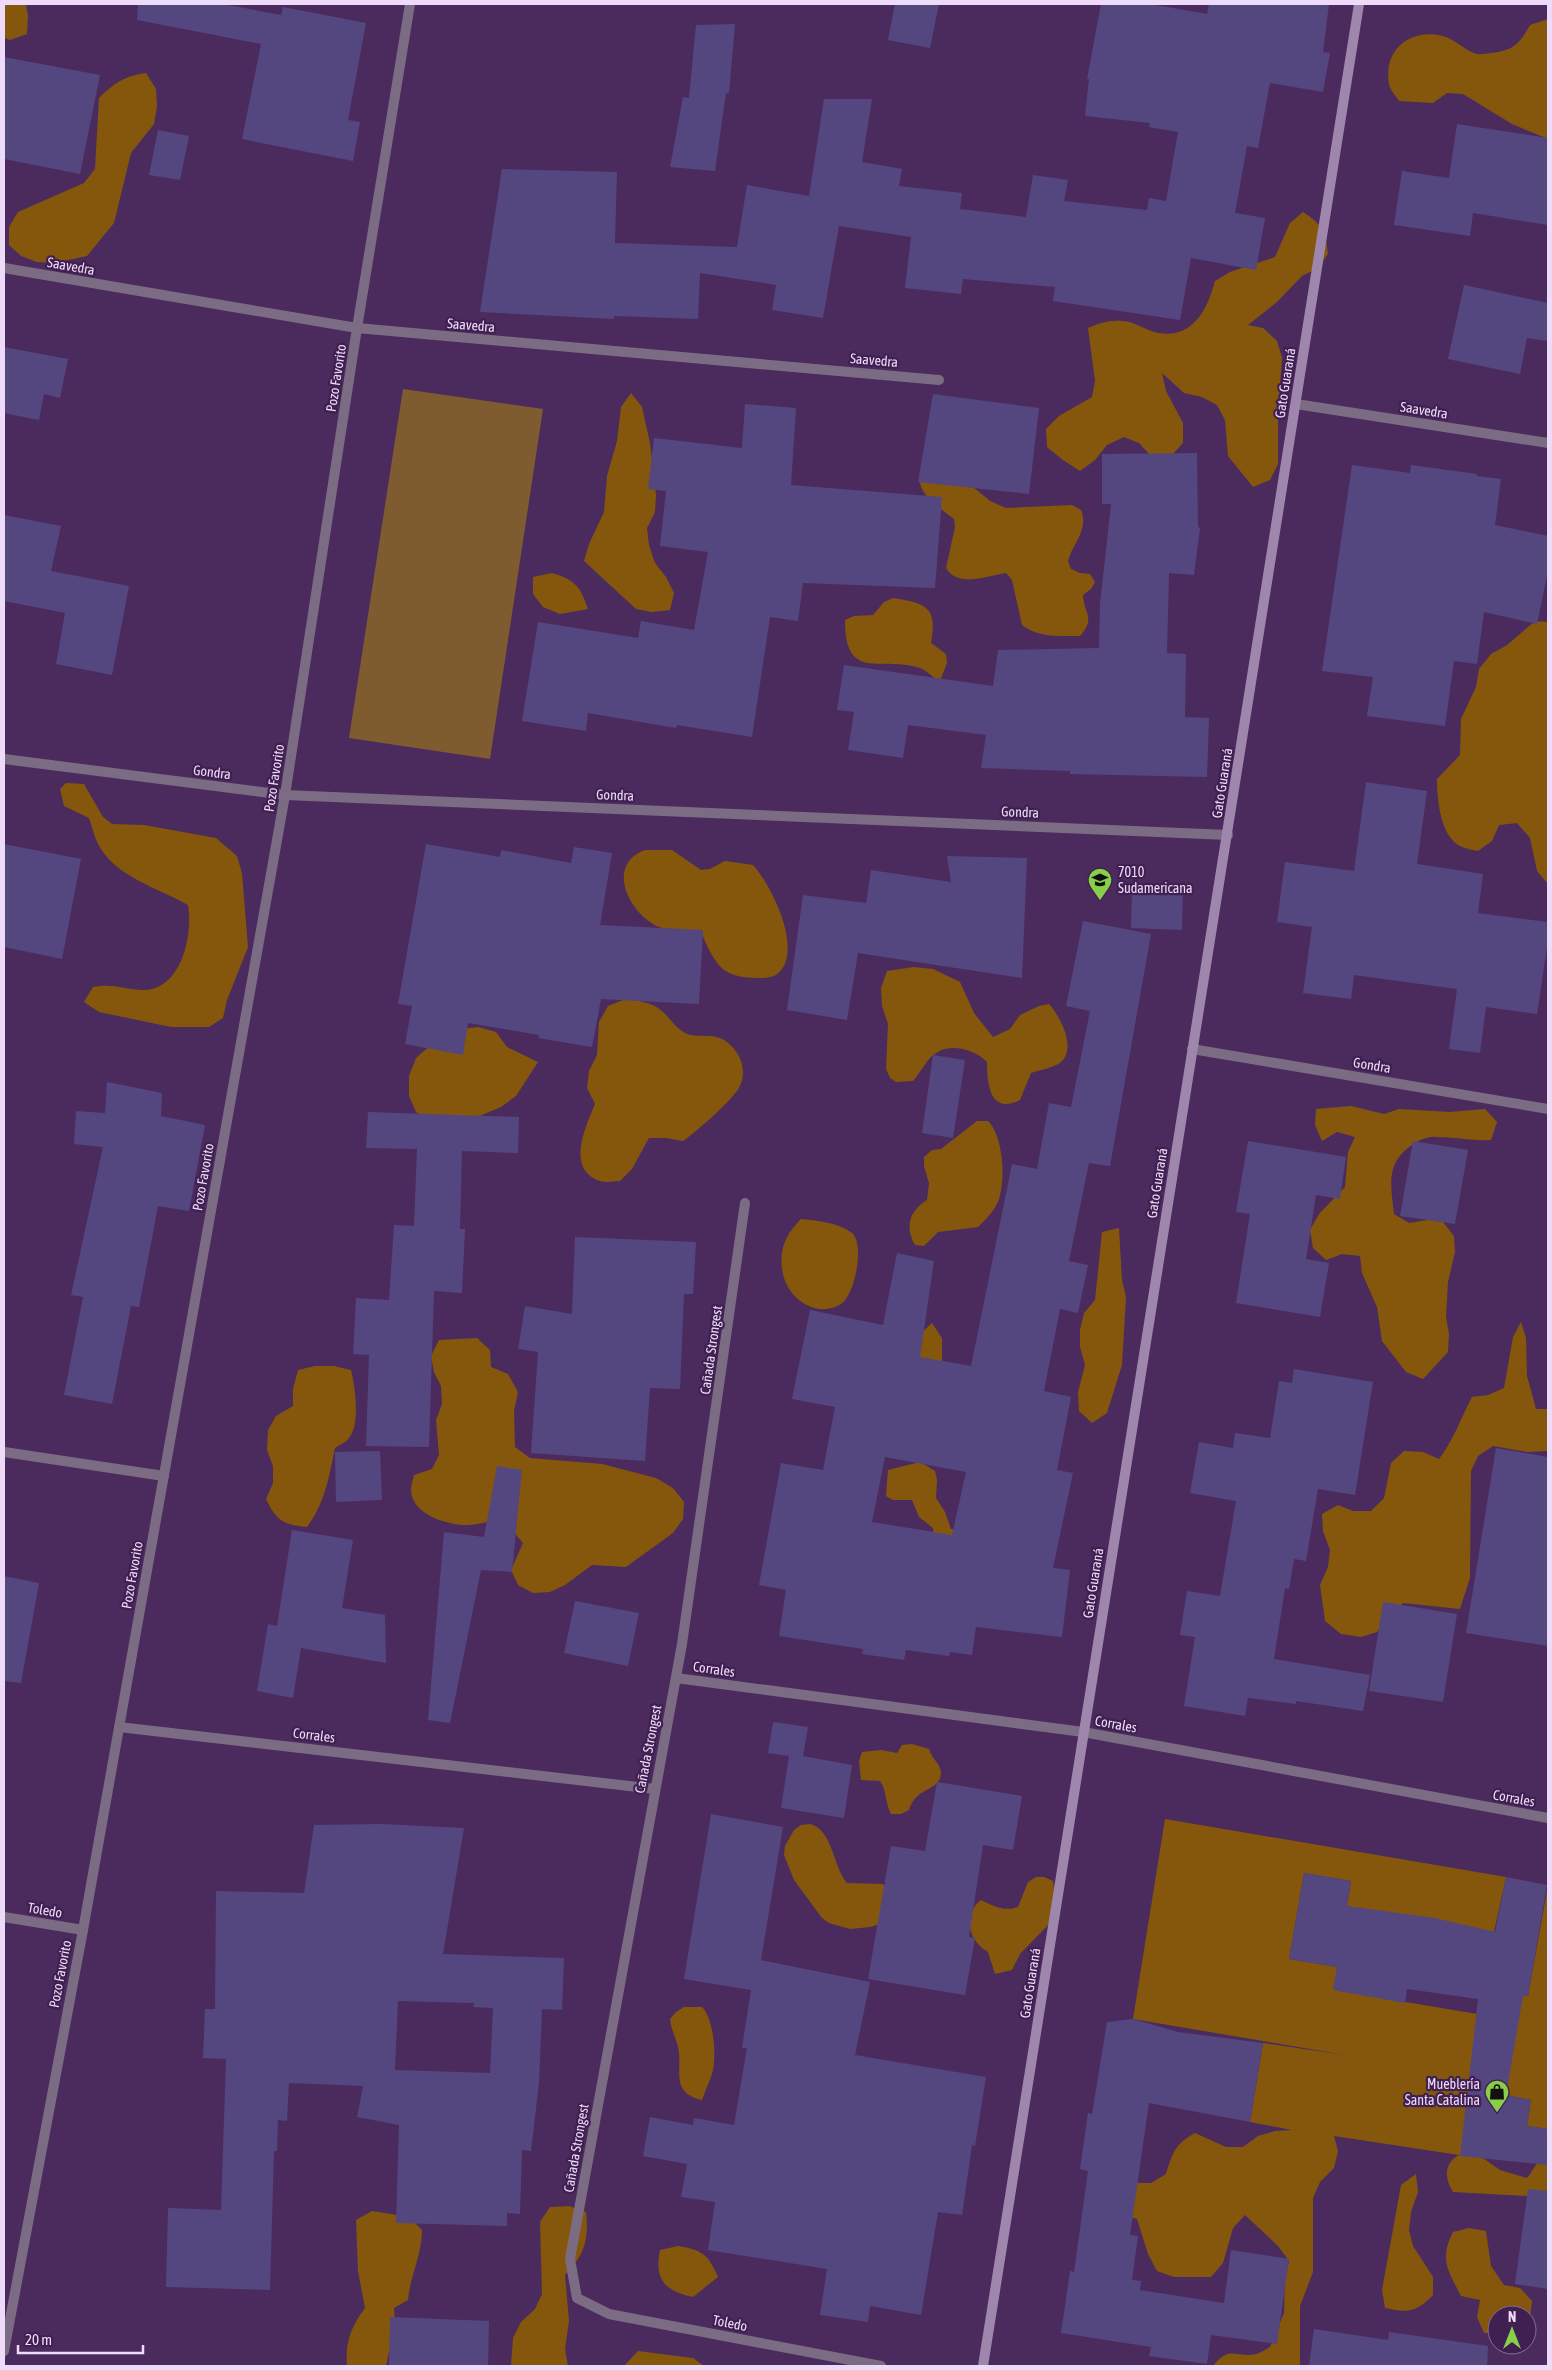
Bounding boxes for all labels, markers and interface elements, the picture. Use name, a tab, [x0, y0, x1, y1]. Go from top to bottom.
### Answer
street label: Saavedra	[46, 254, 96, 278]
street label: Saavedra	[446, 315, 496, 335]
street label: Pozo Favorito	[323, 343, 349, 413]
street label: Gato Guaraná	[1272, 347, 1298, 419]
street label: Saavedra	[849, 350, 899, 370]
street label: Saavedra	[1399, 398, 1449, 422]
street label: Pozo Favorito	[261, 743, 287, 813]
street label: Gato Guaraná	[1209, 747, 1235, 819]
street label: Gondra	[192, 762, 232, 782]
street label: Gondra	[596, 786, 634, 804]
street label: Gondra	[1001, 803, 1039, 821]
place label: 7010 Sudamericana	[1118, 864, 1193, 896]
school or university icon: 7010 Sudamericana	[1087, 867, 1113, 901]
street label: Gondra	[1352, 1054, 1392, 1076]
street label: Pozo Favorito	[189, 1142, 217, 1212]
street label: Gato Guaraná	[1144, 1147, 1170, 1219]
street label: Cañada Strongest	[697, 1304, 725, 1396]
street label: Pozo Favorito	[118, 1540, 146, 1610]
street label: Gato Guaraná	[1080, 1547, 1106, 1619]
street label: Corrales	[692, 1658, 736, 1680]
street label: Cañada Strongest	[632, 1703, 664, 1795]
street label: Corrales	[1094, 1712, 1138, 1736]
street label: Corrales	[292, 1724, 336, 1746]
street label: Corrales	[1492, 1786, 1536, 1810]
street label: Toledo	[26, 1899, 64, 1921]
street label: Pozo Favorito	[46, 1939, 74, 2009]
street label: Gato Guaraná	[1017, 1947, 1043, 2019]
place label: Mueblería Santa Catalina	[1405, 2076, 1480, 2108]
shop icon: Mueblería Santa Catalina	[1484, 2079, 1510, 2113]
street label: Cañada Strongest	[560, 2102, 592, 2194]
north arrow	[1487, 2305, 1537, 2355]
text: N	[1508, 2309, 1516, 2325]
street label: Toledo	[711, 2312, 749, 2334]
scale bar	[18, 2322, 142, 2354]
text: 20 m	[25, 2331, 52, 2348]

